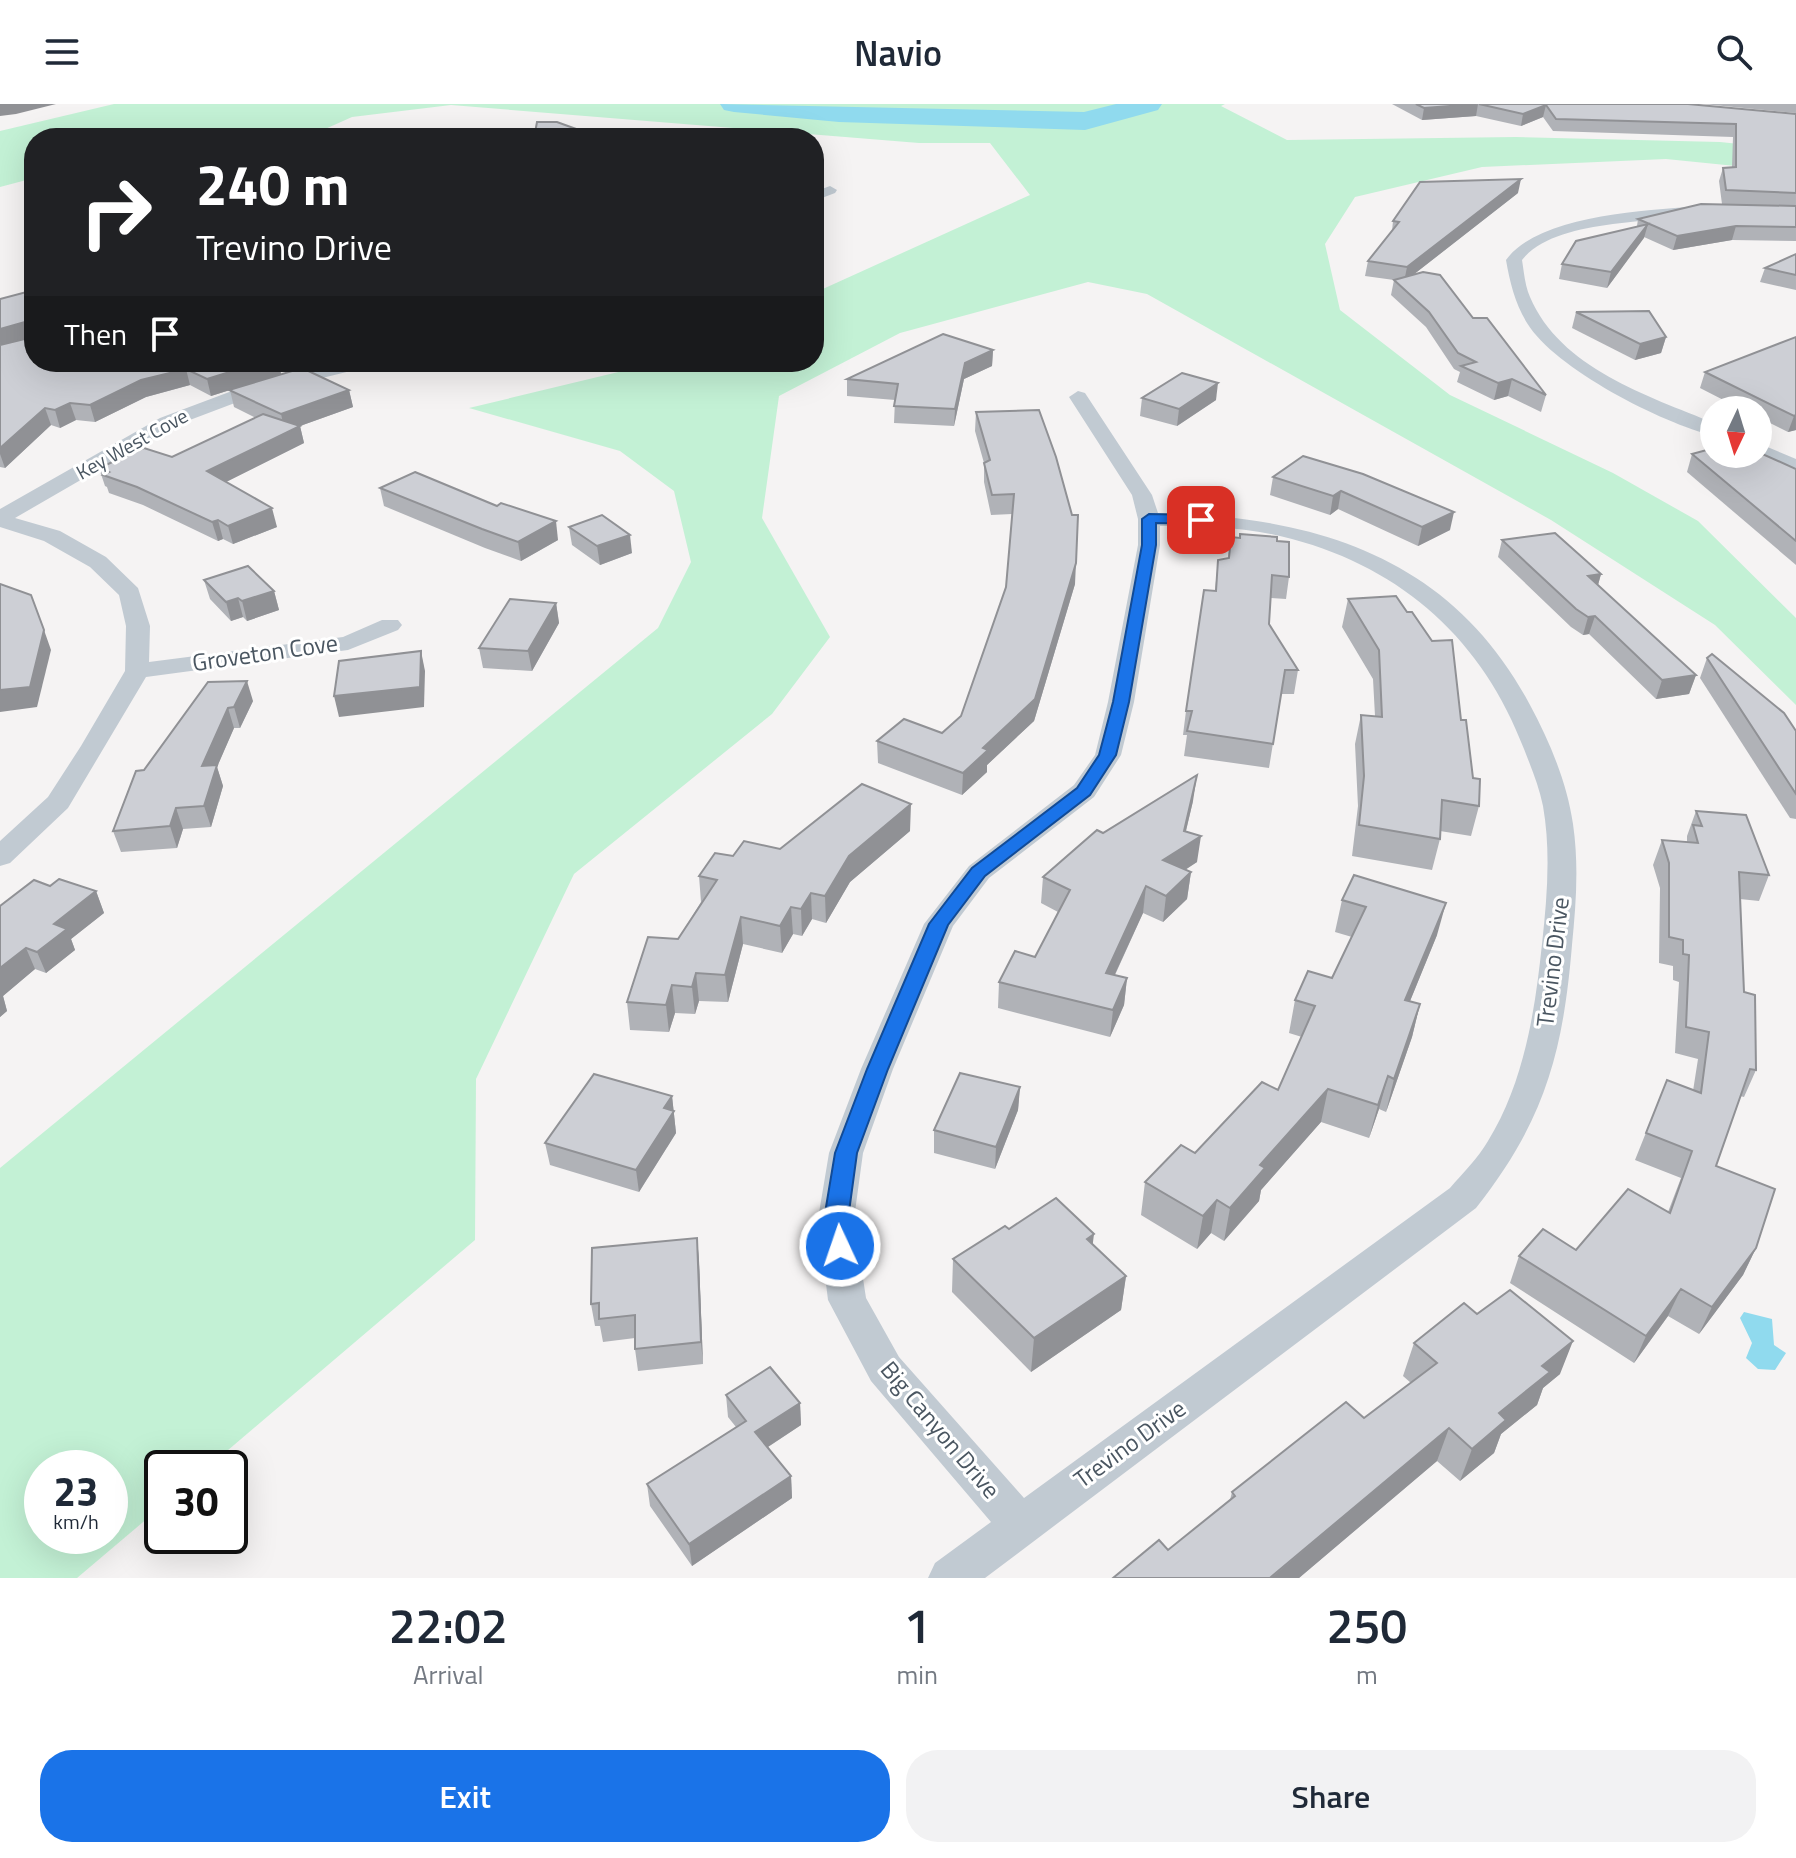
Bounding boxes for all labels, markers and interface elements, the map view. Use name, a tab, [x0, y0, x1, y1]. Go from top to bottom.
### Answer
text: Navio	[854, 25, 942, 80]
icon: menu	[40, 30, 84, 74]
icon: search	[1712, 30, 1756, 74]
text: 240 m	[196, 142, 349, 227]
icon: right	[64, 160, 168, 264]
text: Trevino Drive	[196, 219, 392, 274]
text: Then	[64, 311, 127, 357]
icon: arrive	[143, 312, 187, 356]
north arrow	[1700, 396, 1772, 468]
map controls	[1700, 396, 1772, 468]
street label: Key West Cove	[70, 400, 193, 487]
pin	[1167, 486, 1235, 554]
icon: arrive	[1179, 498, 1223, 542]
street label: Groveton Cove	[190, 624, 340, 680]
street label: Trevino Drive	[1526, 895, 1578, 1029]
position arrow	[798, 1204, 882, 1288]
street label: Big Canyon Drive	[872, 1353, 1009, 1506]
street label: Trevino Drive	[1066, 1390, 1193, 1496]
speed limit sign: 30	[144, 1450, 248, 1554]
text: 23	[54, 1461, 98, 1522]
text: km/h	[53, 1506, 99, 1537]
text: 22:02	[389, 1589, 508, 1662]
text: 1	[904, 1589, 931, 1662]
text: 250	[1327, 1589, 1407, 1662]
text: Arrival	[413, 1655, 483, 1694]
text: min	[896, 1655, 938, 1694]
text: m	[1356, 1655, 1378, 1694]
button: Exit	[40, 1750, 890, 1842]
button: Share	[906, 1750, 1756, 1842]

